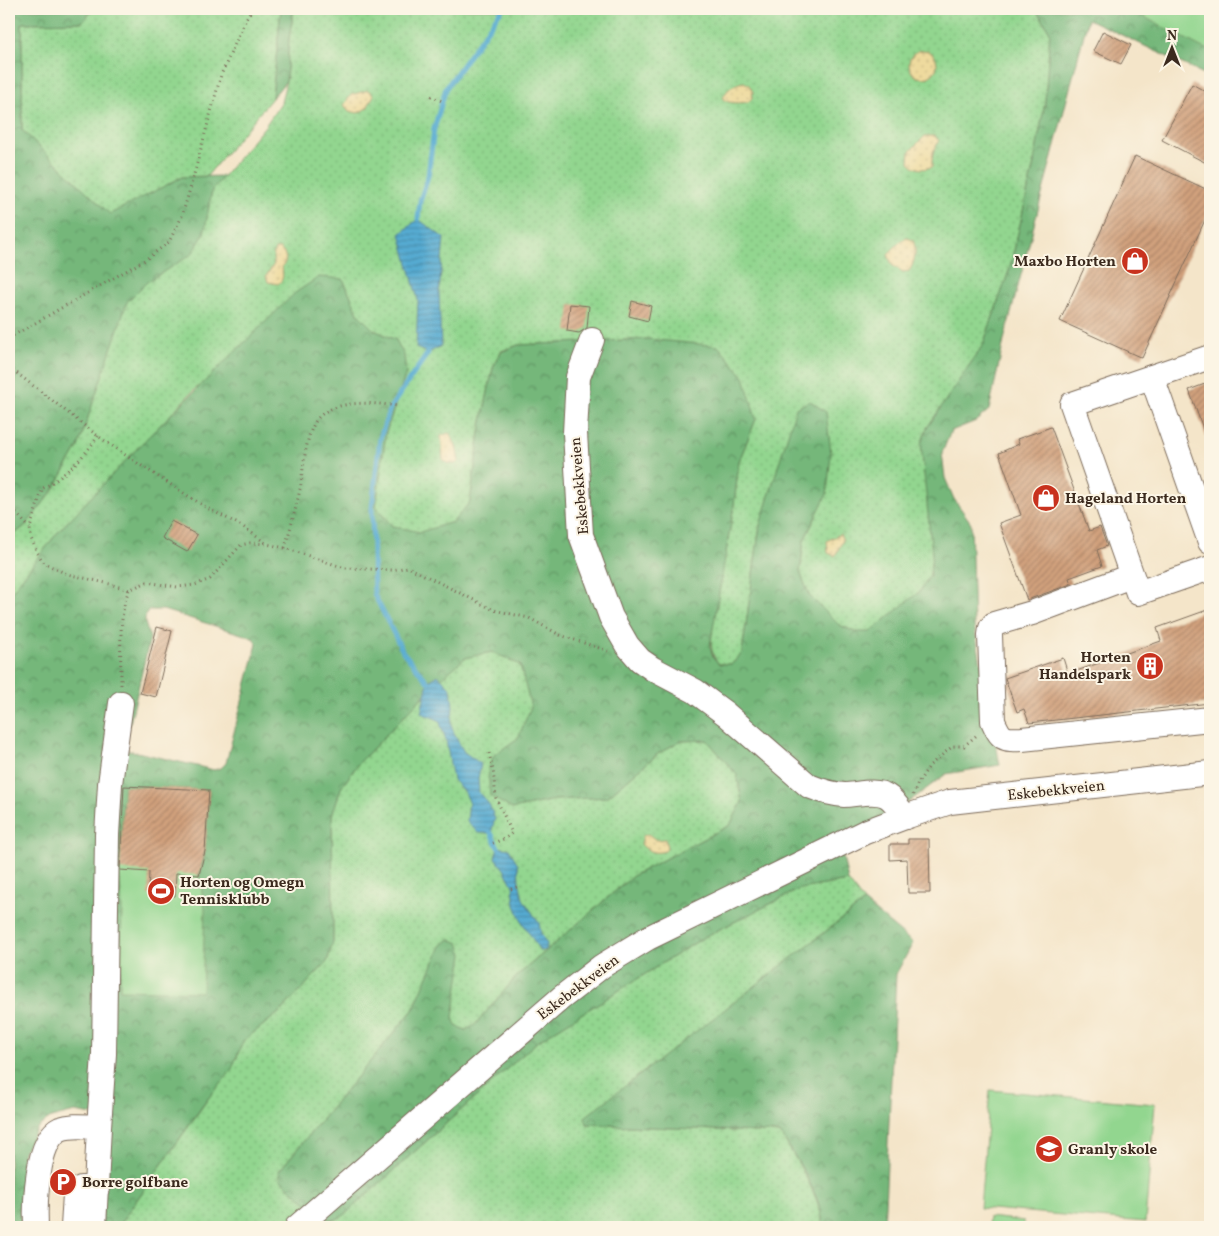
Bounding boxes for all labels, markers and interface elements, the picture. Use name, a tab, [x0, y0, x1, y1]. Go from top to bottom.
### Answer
north arrow	[1146, 22, 1196, 72]
text: N	[1167, 27, 1177, 46]
shop icon: Maxbo Horten	[1120, 246, 1150, 276]
place label: Maxbo Horten	[1014, 252, 1116, 273]
street label: Eskebekkveien	[566, 436, 595, 535]
shop icon: Hageland Horten	[1031, 483, 1061, 513]
place label: Hageland Horten	[1065, 489, 1186, 510]
place label: Horten Handelspark	[1039, 648, 1131, 686]
building icon: Horten Handelspark	[1135, 651, 1165, 681]
street label: Eskebekkveien	[1007, 776, 1106, 807]
place label: Horten og Omegn Tennisklubb	[180, 873, 305, 911]
sports icon: Horten og Omegn Tennisklubb	[146, 876, 176, 906]
street label: Eskebekkveien	[534, 950, 624, 1026]
school or university icon: Granly skole	[1034, 1134, 1064, 1164]
place label: Granly skole	[1068, 1140, 1158, 1161]
parking icon: Borre golfbane	[48, 1167, 78, 1197]
place label: Borre golfbane	[82, 1173, 189, 1194]

